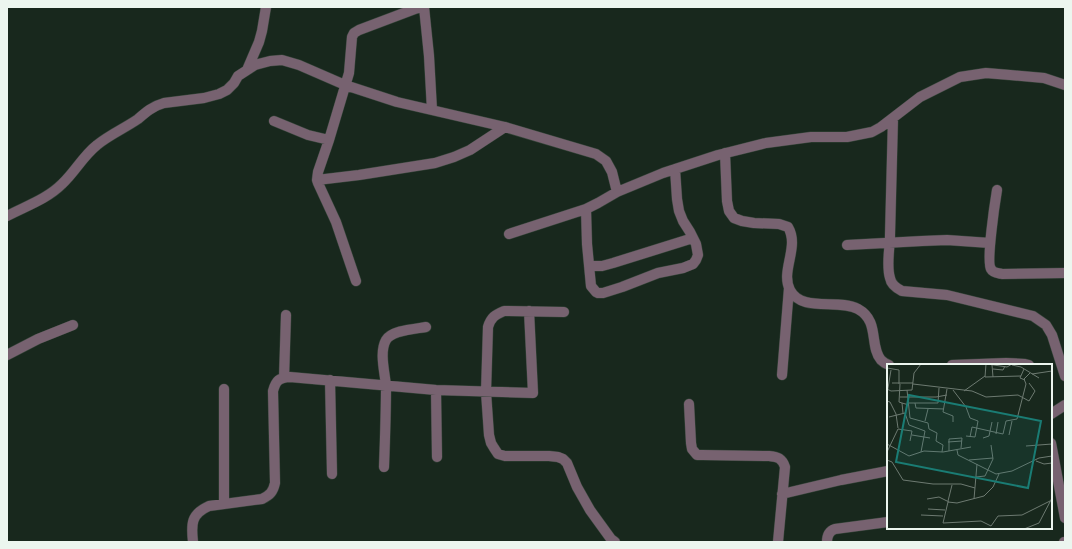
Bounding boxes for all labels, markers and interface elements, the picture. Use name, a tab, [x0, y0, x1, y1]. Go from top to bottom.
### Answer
inset map	[887, 364, 1052, 529]

